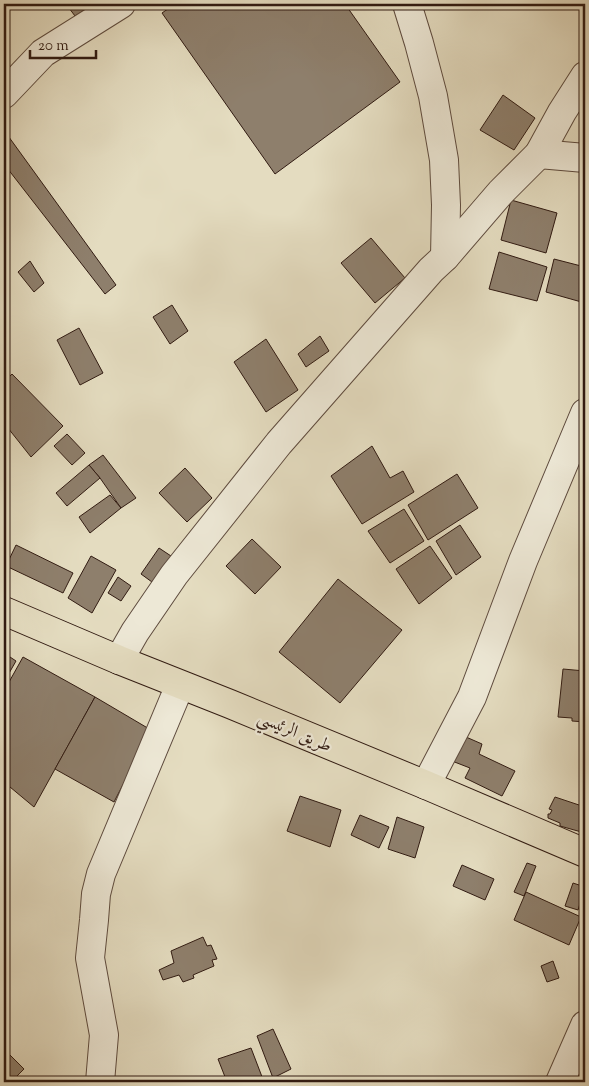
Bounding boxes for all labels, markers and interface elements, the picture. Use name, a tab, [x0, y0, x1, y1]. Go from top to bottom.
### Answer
scale bar	[30, 28, 96, 60]
text: 20 m	[38, 36, 69, 57]
street label: طريق الرئيسي	[252, 706, 335, 762]

